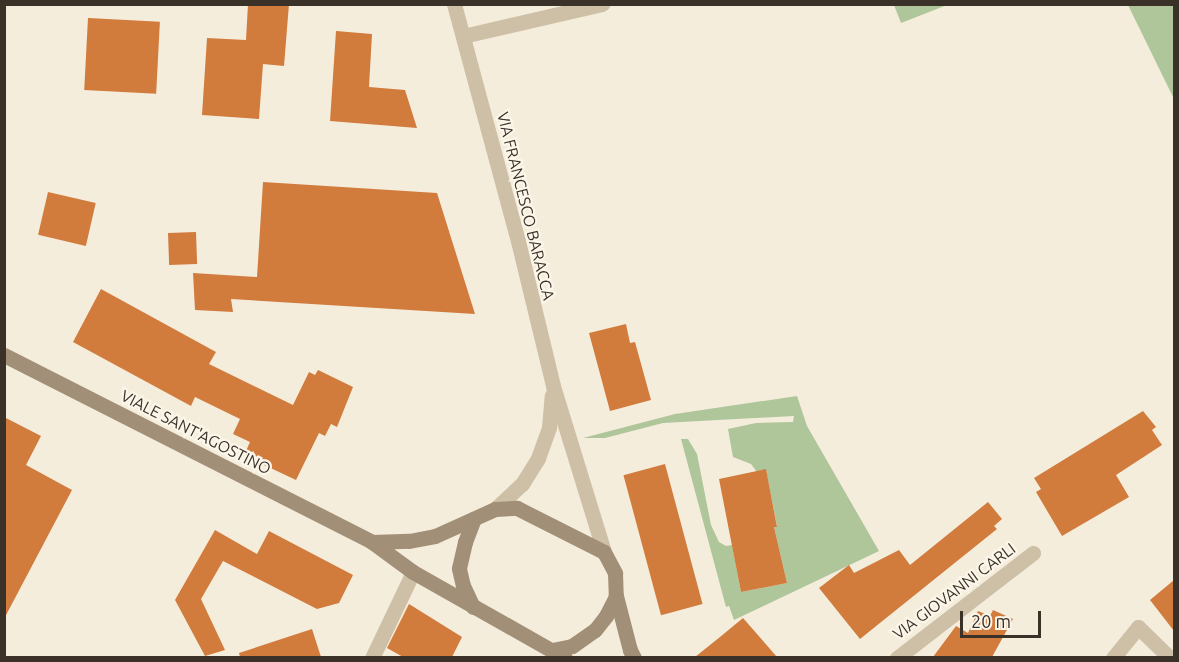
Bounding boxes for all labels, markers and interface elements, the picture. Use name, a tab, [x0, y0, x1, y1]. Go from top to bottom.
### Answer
street label: VIA FRANCESCO BARACCA	[493, 110, 559, 302]
street label: VIALE SANT'AGOSTINO	[118, 386, 274, 478]
street label: VIA GIOVANNI CARLI	[889, 539, 1019, 643]
scale bar	[963, 599, 1044, 637]
text: 20 m	[971, 611, 1011, 631]

